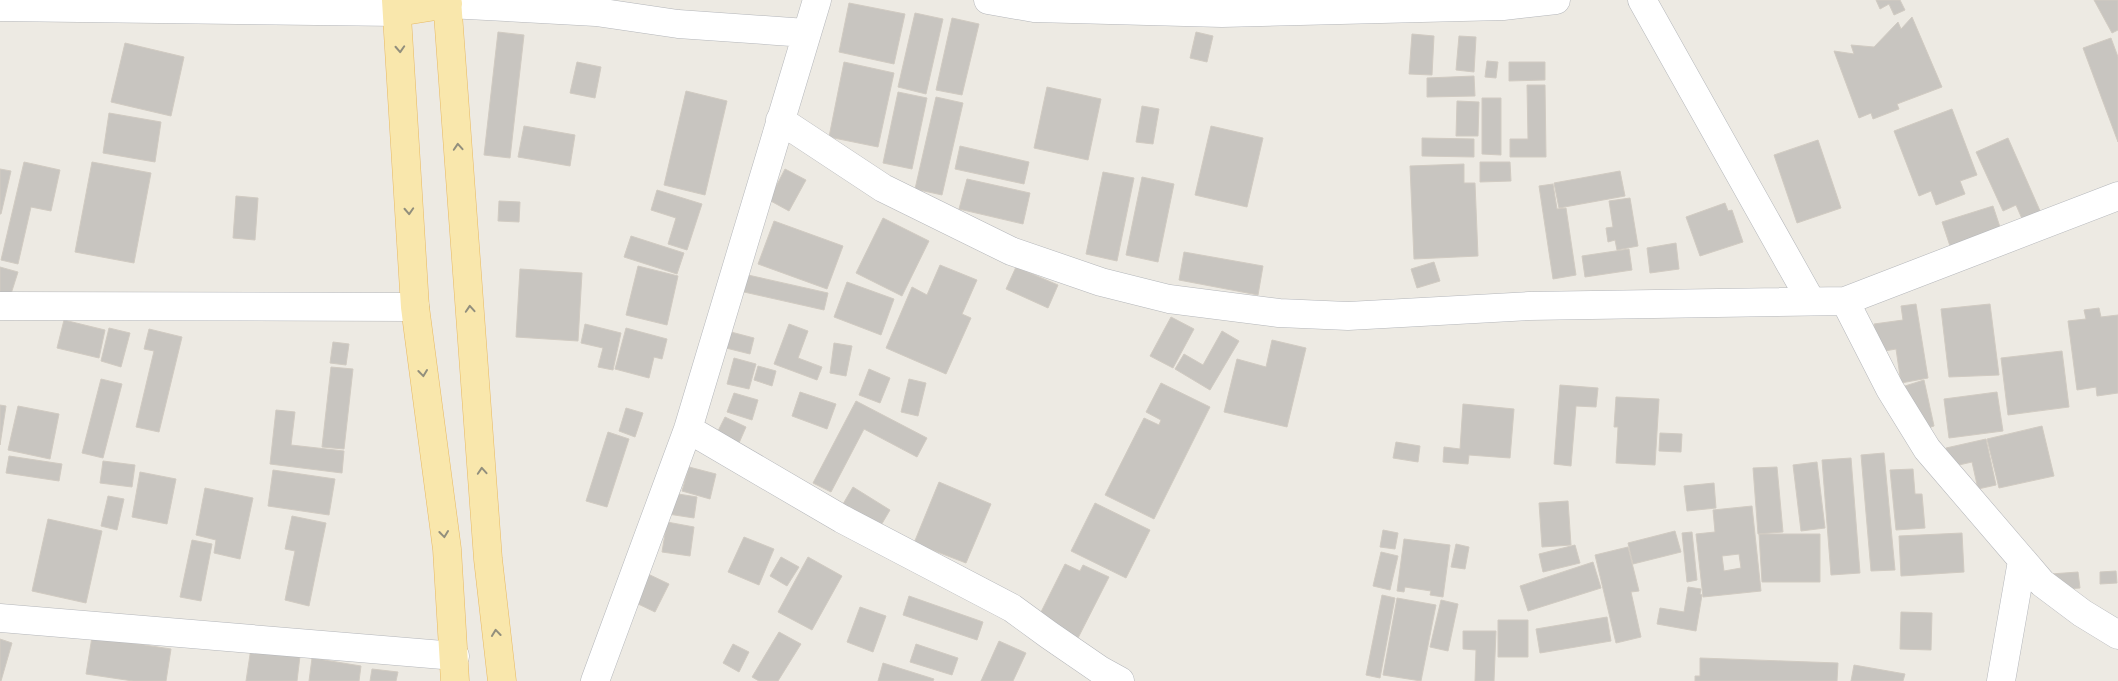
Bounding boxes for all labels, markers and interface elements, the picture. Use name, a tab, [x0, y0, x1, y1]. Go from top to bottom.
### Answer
one-way arrow	[395, 45, 406, 53]
one-way arrow	[453, 142, 464, 150]
one-way arrow	[404, 207, 415, 215]
one-way arrow	[465, 304, 476, 312]
one-way arrow	[418, 368, 428, 377]
one-way arrow	[476, 466, 487, 474]
one-way arrow	[439, 529, 449, 538]
one-way arrow	[491, 628, 502, 636]

